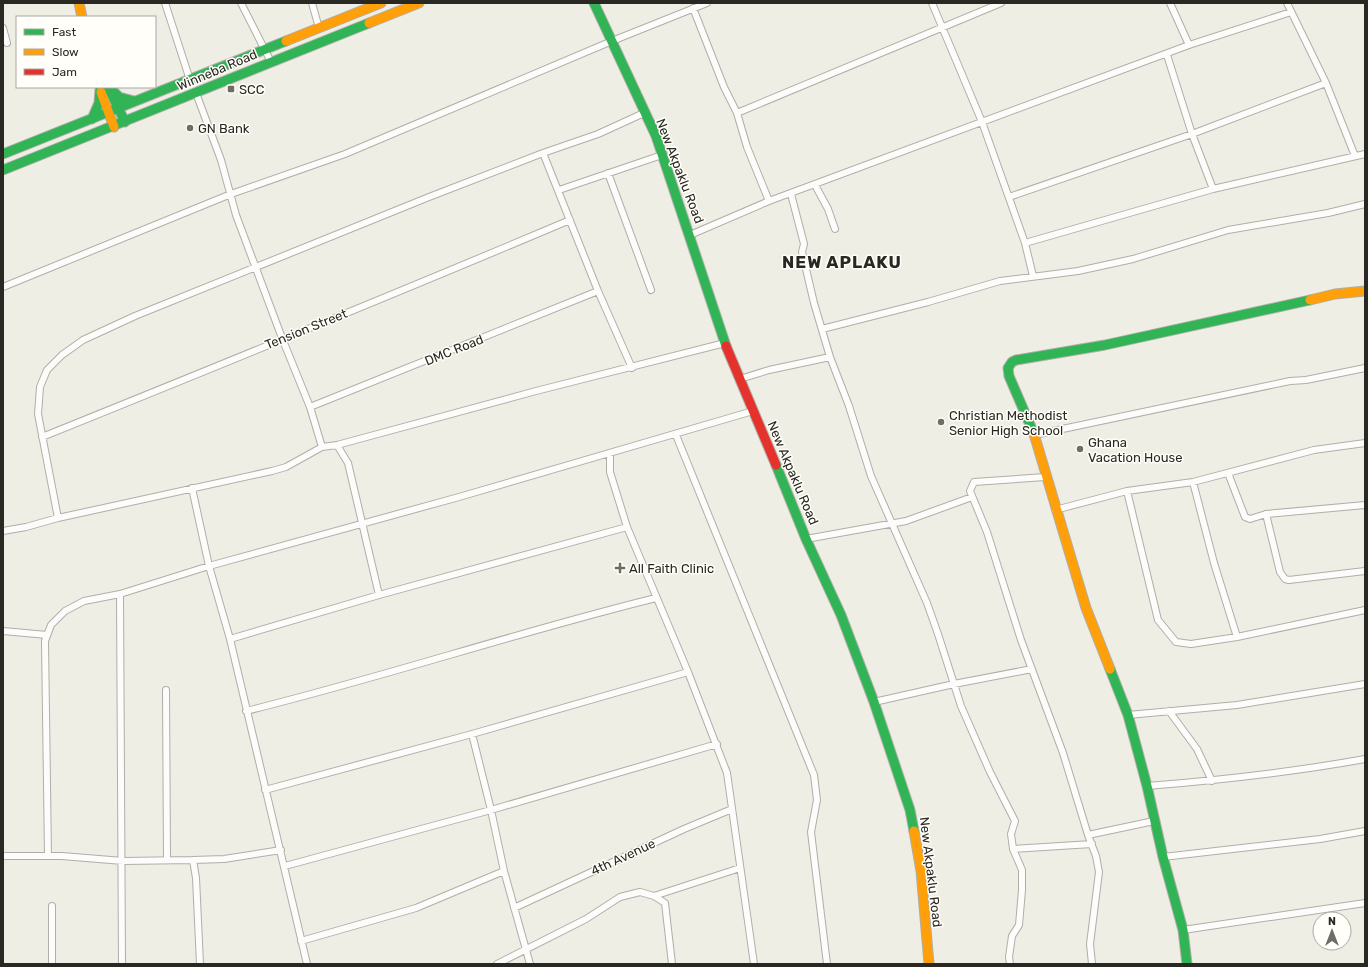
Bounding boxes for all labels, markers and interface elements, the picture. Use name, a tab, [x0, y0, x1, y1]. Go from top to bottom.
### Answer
legend	[16, 16, 156, 88]
text: Fast	[52, 25, 76, 39]
text: Slow	[52, 45, 79, 59]
street label: Winneba Road	[175, 46, 259, 94]
text: Jam	[52, 65, 77, 79]
place label: SCC	[239, 82, 265, 97]
marker: SCC	[226, 84, 236, 94]
street label: New Akpaklu Road	[653, 116, 707, 226]
place label: GN Bank	[198, 121, 250, 136]
marker: GN Bank	[185, 123, 195, 133]
district label: NEW APLAKU	[782, 252, 902, 272]
street label: Tension Street	[263, 306, 349, 352]
street label: DMC Road	[422, 331, 486, 369]
place label: Christian Methodist Senior High School	[949, 408, 1067, 439]
marker: Christian Methodist Senior High School	[936, 417, 946, 427]
street label: New Akpaklu Road	[764, 419, 822, 527]
place label: Ghana Vacation House	[1088, 435, 1182, 465]
marker: Ghana Vacation House	[1075, 444, 1085, 454]
place label: All Faith Clinic	[629, 561, 714, 576]
marker: All Faith Clinic	[614, 562, 626, 574]
street label: New Akpaklu Road	[917, 816, 945, 928]
street label: 4th Avenue	[588, 836, 658, 878]
north arrow	[1312, 911, 1352, 951]
text: N	[1328, 915, 1336, 928]

